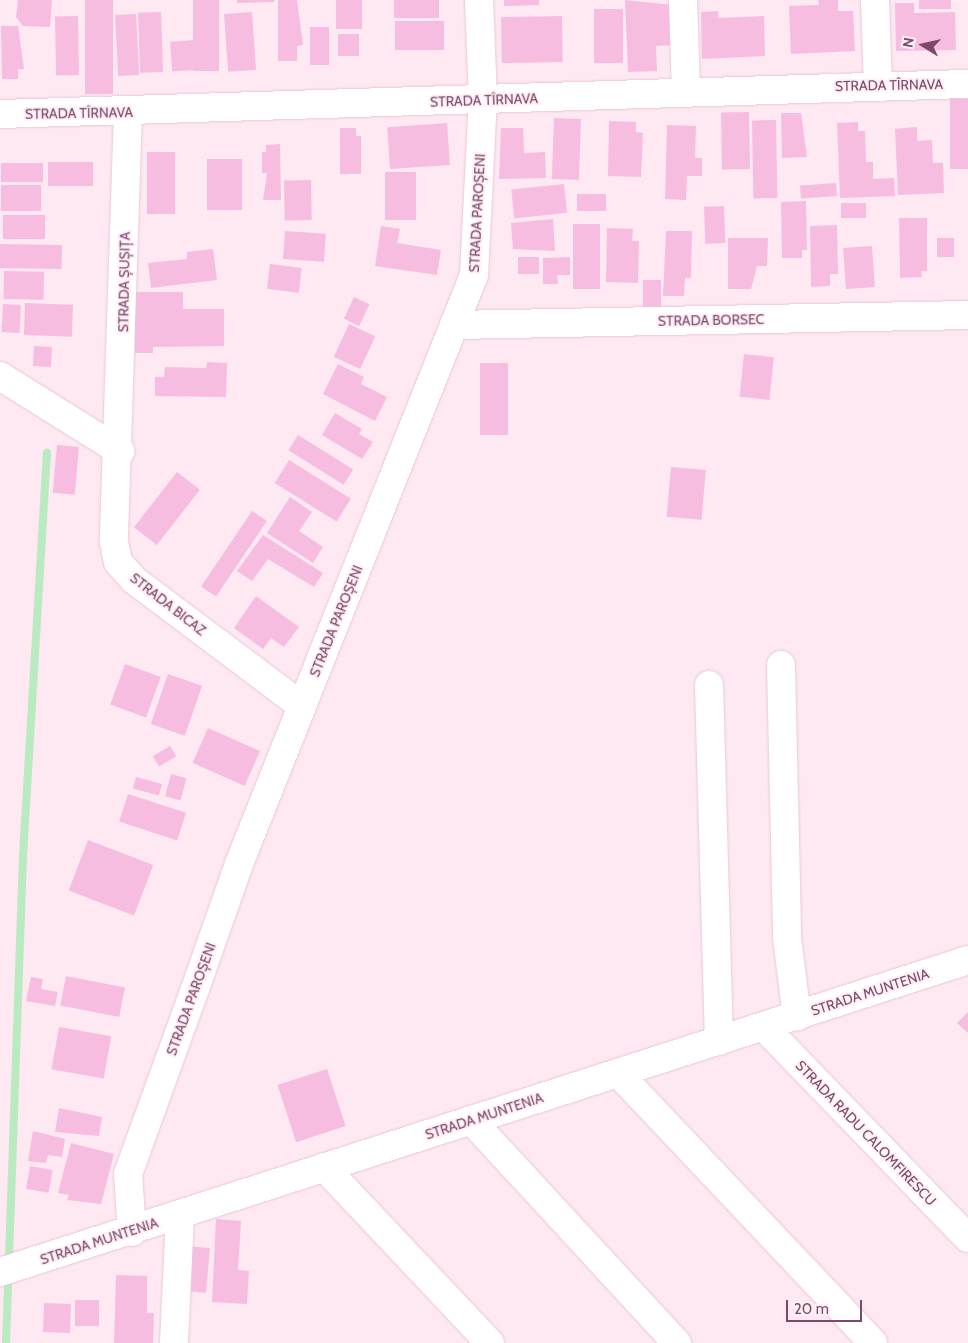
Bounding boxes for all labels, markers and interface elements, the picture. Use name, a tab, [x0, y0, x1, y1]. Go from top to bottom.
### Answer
north arrow	[898, 20, 948, 70]
text: N	[899, 36, 918, 49]
street label: STRADA TÎRNAVA	[835, 76, 943, 94]
street label: STRADA TÎRNAVA	[430, 90, 538, 110]
street label: STRADA TÎRNAVA	[25, 104, 133, 122]
street label: STRADA PAROȘENI	[465, 153, 489, 273]
street label: STRADA ȘUȘIȚA	[115, 232, 133, 332]
street label: STRADA BORSEC	[658, 311, 764, 329]
street label: STRADA PAROȘENI	[306, 563, 366, 679]
street label: STRADA BICAZ	[127, 569, 209, 639]
street label: STRADA PAROȘENI	[163, 940, 219, 1058]
street label: STRADA MUNTENIA	[809, 965, 931, 1019]
street label: STRADA RADU CALOMFIRESCU	[792, 1057, 940, 1209]
street label: STRADA MUNTENIA	[423, 1089, 545, 1143]
street label: STRADA MUNTENIA	[38, 1214, 160, 1268]
scale bar	[788, 1290, 864, 1322]
text: 20 m	[794, 1300, 829, 1318]

